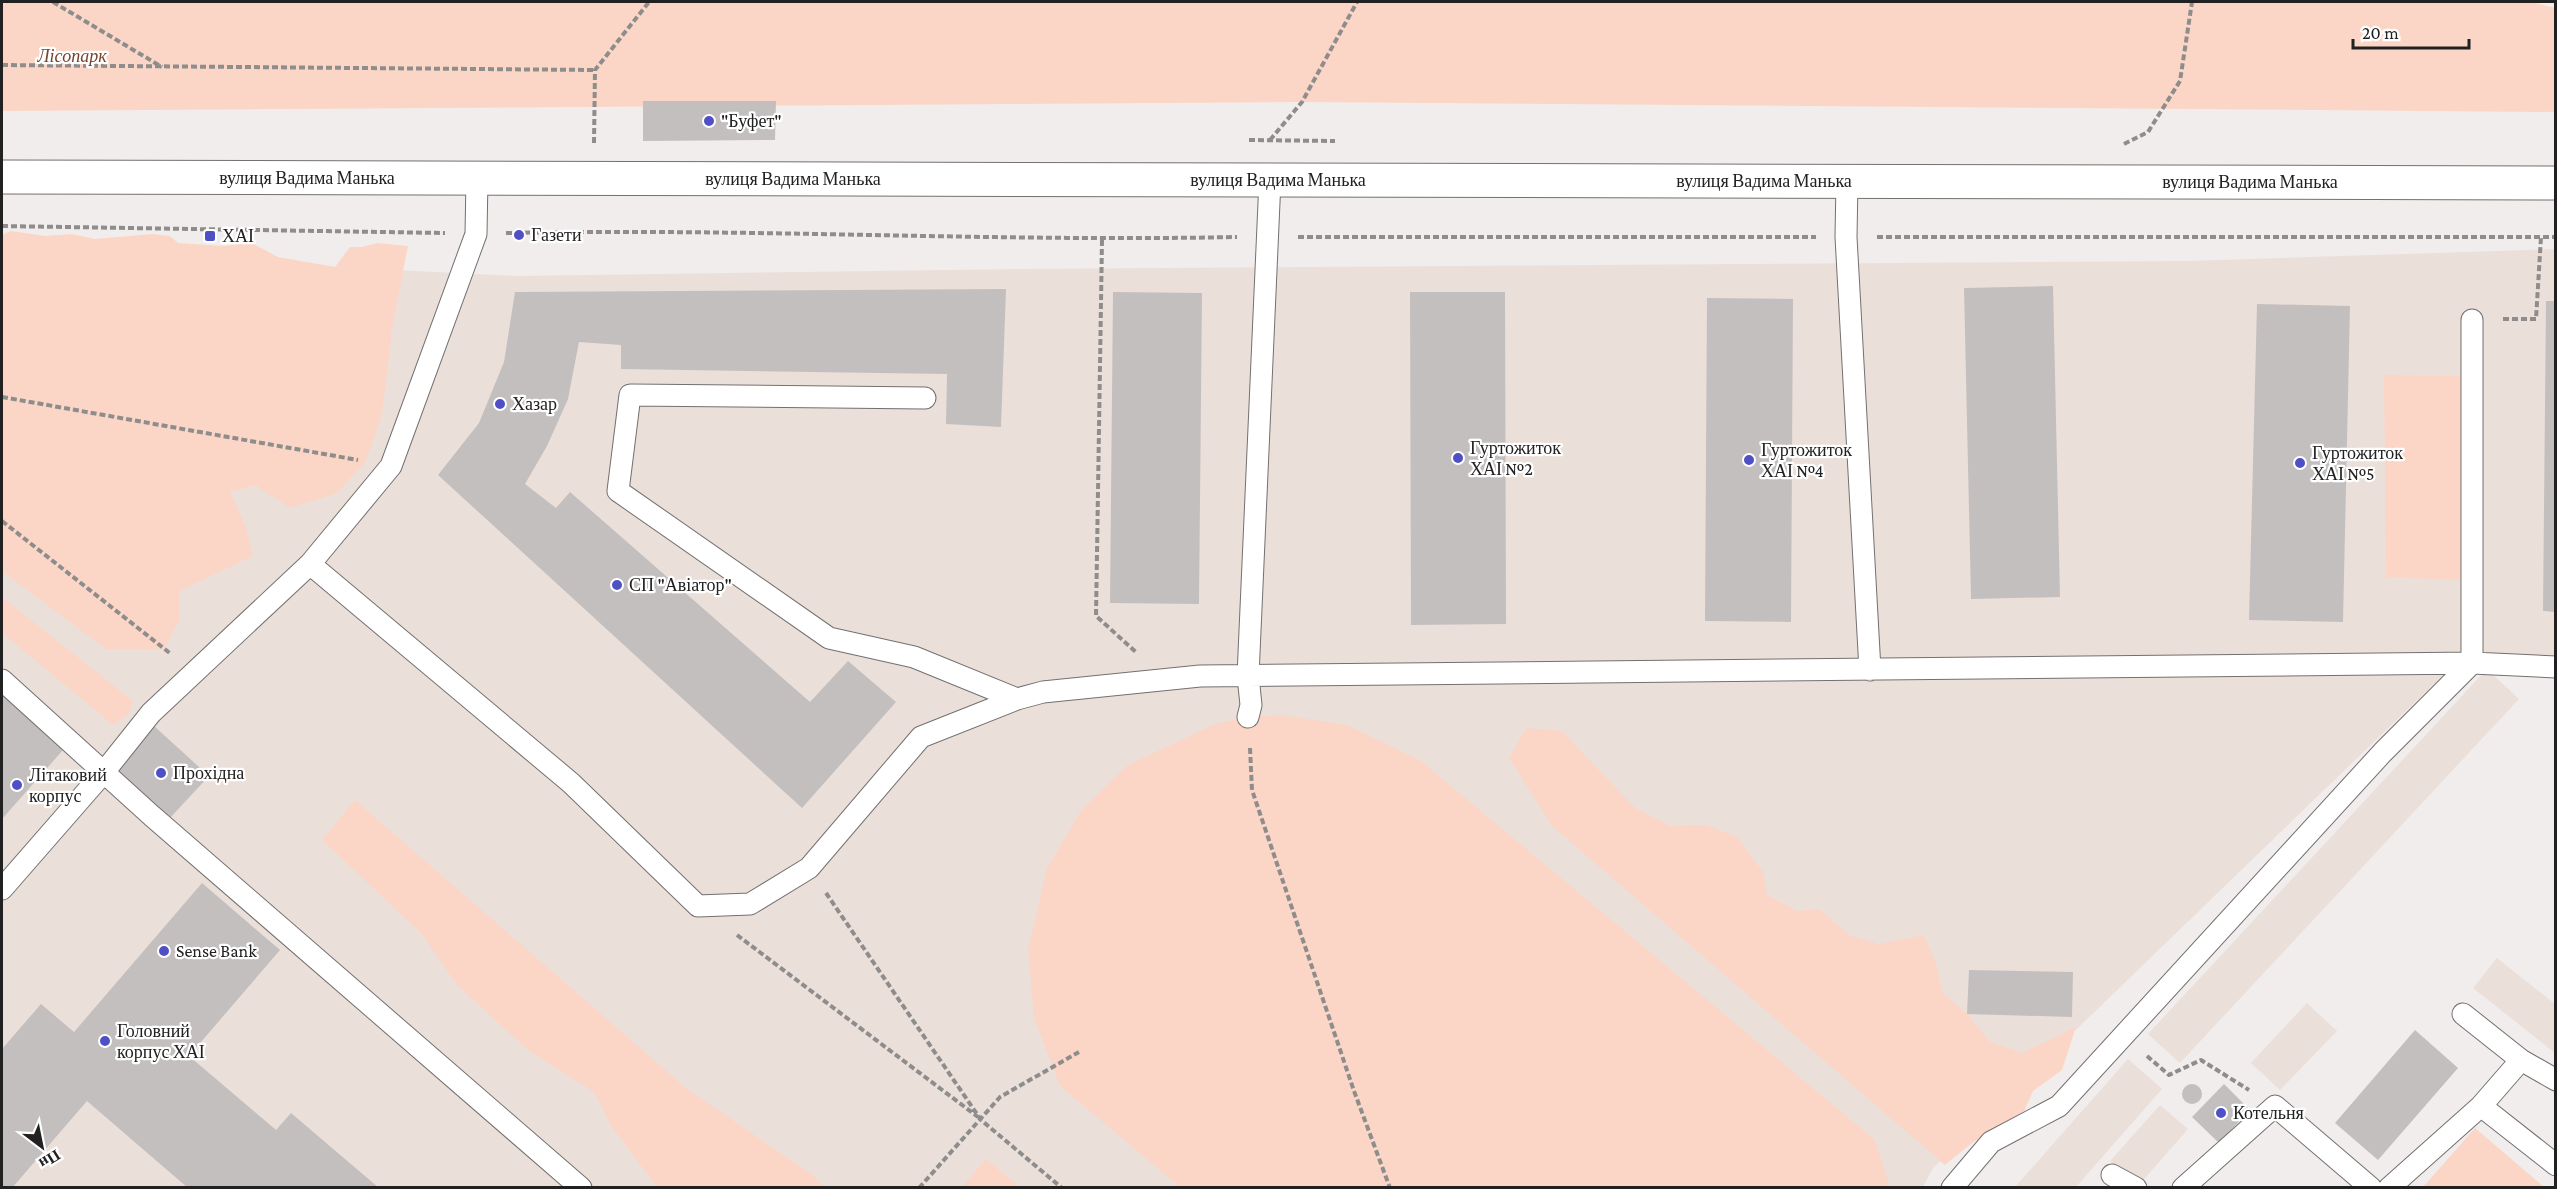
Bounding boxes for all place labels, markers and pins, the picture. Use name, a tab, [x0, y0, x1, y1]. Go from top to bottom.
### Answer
place label: "Буфет"	[721, 111, 782, 131]
marker: "Буфет"	[702, 114, 716, 128]
place label: Газети	[531, 225, 582, 245]
place label: ХАІ	[222, 226, 254, 246]
marker: Газети	[512, 228, 526, 242]
marker: ХАІ	[203, 229, 217, 243]
place label: Хазар	[512, 394, 557, 414]
marker: Хазар	[493, 397, 507, 411]
place label: Гуртожиток ХАІ №2	[1470, 438, 1561, 479]
place label: Гуртожиток ХАІ №4	[1761, 440, 1852, 481]
place label: Гуртожиток ХАІ №5	[2312, 443, 2403, 484]
marker: Гуртожиток ХАІ №2	[1451, 451, 1465, 465]
marker: Гуртожиток ХАІ №4	[1742, 453, 1756, 467]
marker: Гуртожиток ХАІ №5	[2293, 456, 2307, 470]
place label: СП "Авіатор"	[629, 575, 732, 595]
marker: СП "Авіатор"	[610, 578, 624, 592]
place label: Прохідна	[173, 763, 244, 783]
place label: Літаковий корпус	[29, 765, 107, 806]
marker: Прохідна	[154, 766, 168, 780]
marker: Літаковий корпус	[10, 778, 24, 792]
place label: Sense Bank	[176, 941, 257, 961]
marker: Sense Bank	[157, 944, 171, 958]
place label: Головний корпус ХАІ	[117, 1021, 205, 1062]
marker: Головний корпус ХАІ	[98, 1034, 112, 1048]
place label: Котельня	[2233, 1103, 2304, 1123]
marker: Котельня	[2214, 1106, 2228, 1120]

